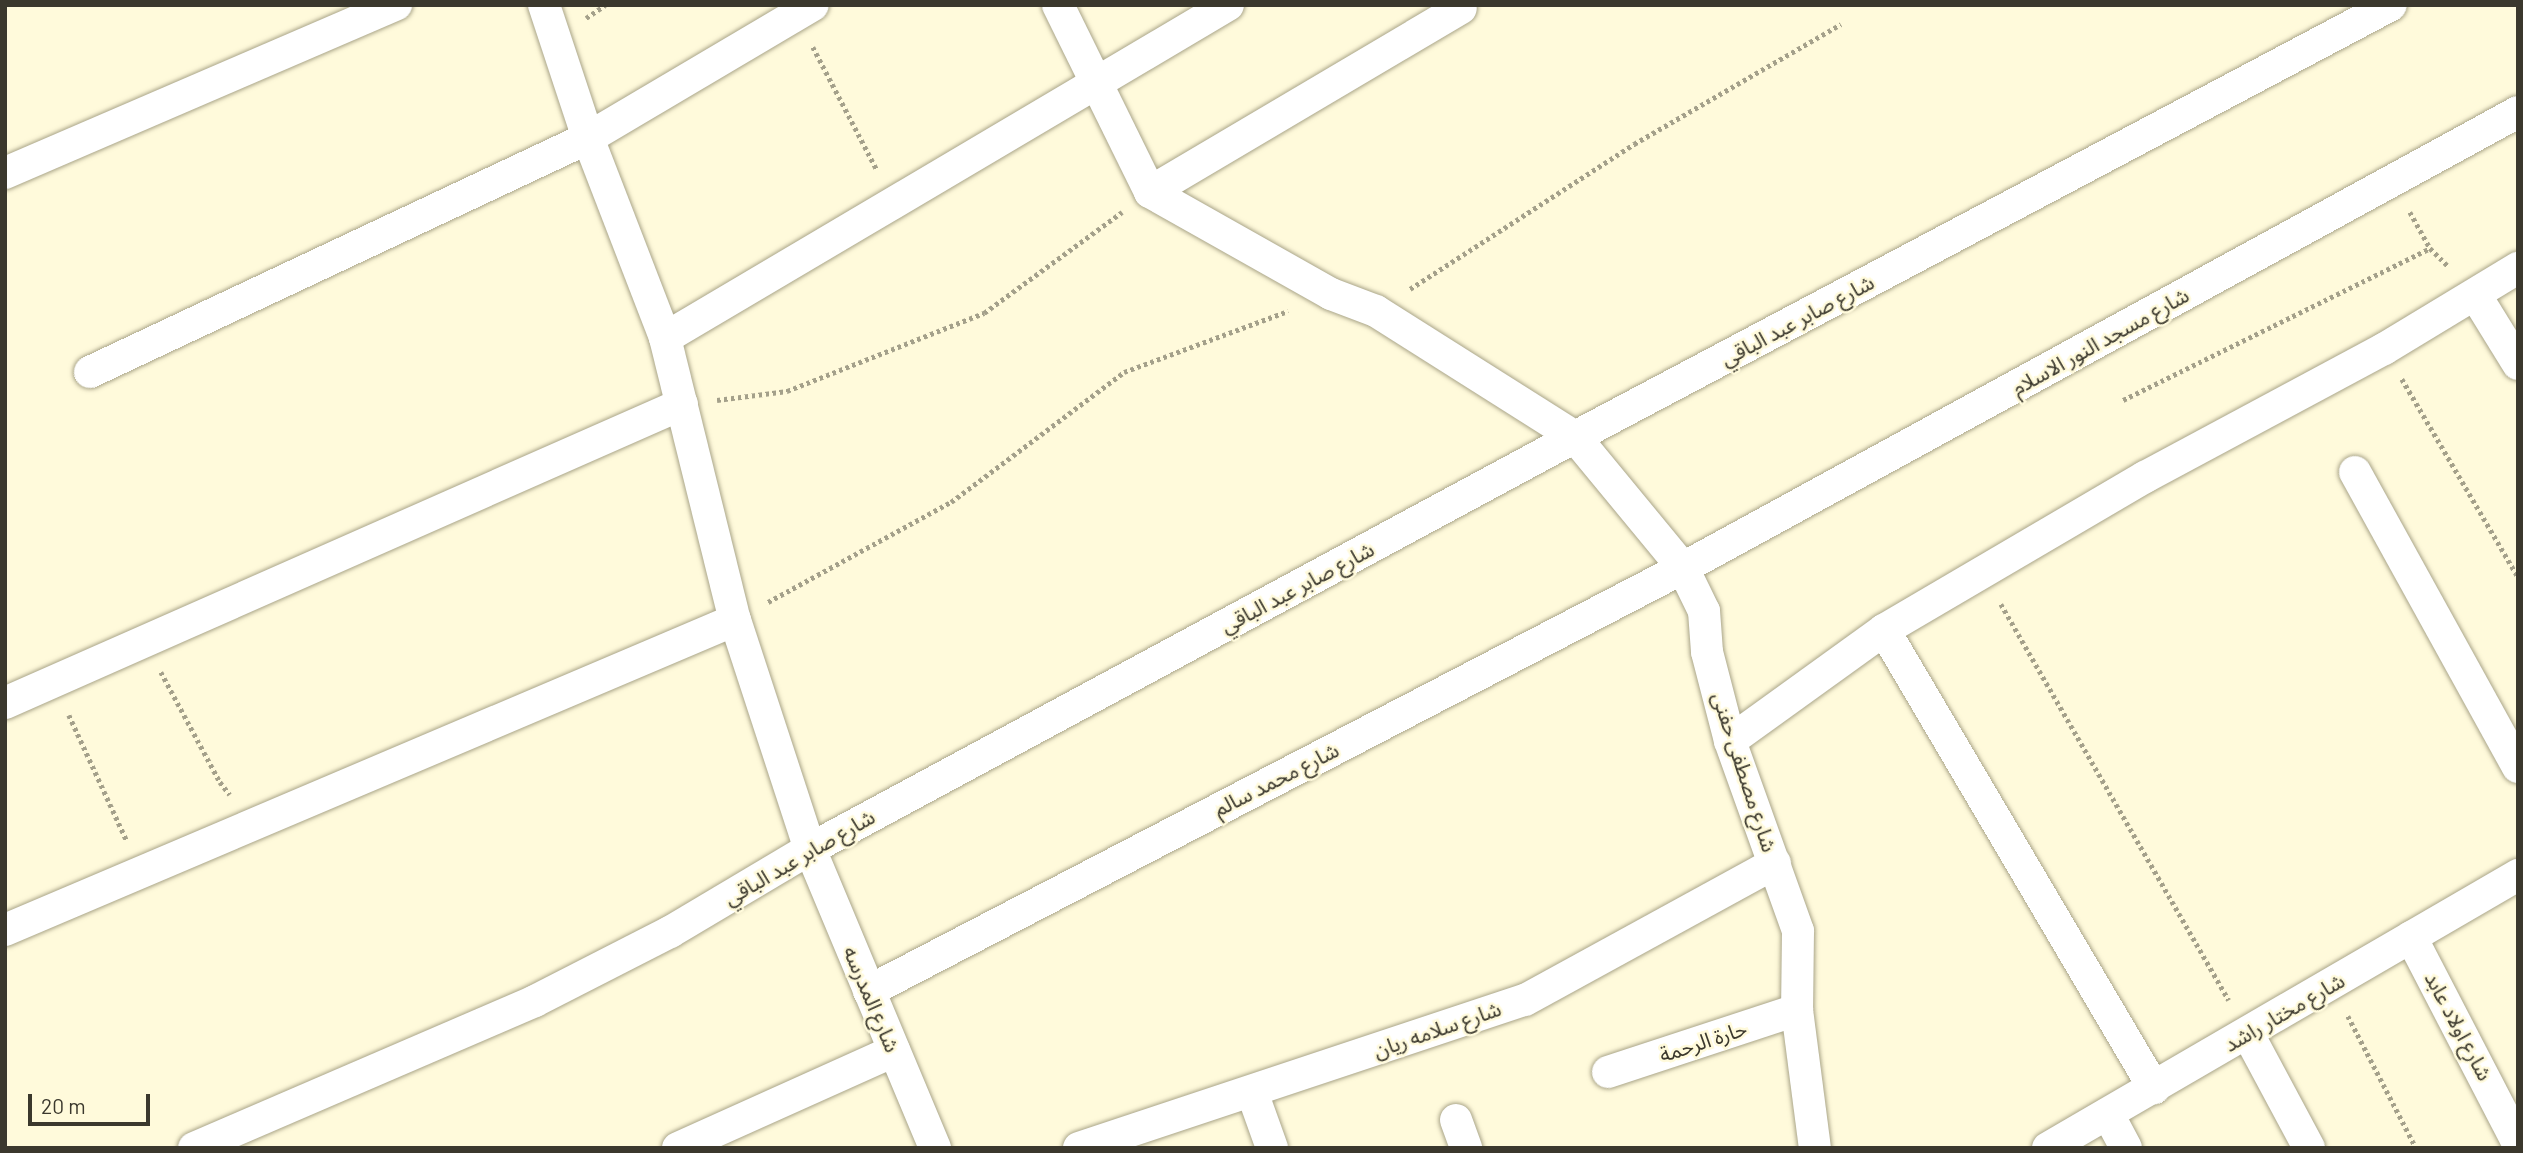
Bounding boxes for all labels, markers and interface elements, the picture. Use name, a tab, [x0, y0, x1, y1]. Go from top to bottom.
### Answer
street label: شارع صابر عبد الباقي	[1716, 269, 1878, 371]
street label: شارع مسجد النور الاسلام	[2007, 282, 2193, 400]
street label: شارع صابر عبد الباقي	[1216, 536, 1378, 638]
street label: شارع مصطفى حفنى	[1707, 689, 1783, 855]
street label: شارع محمد سالم	[1209, 737, 1343, 821]
street label: شارع صابر عبد الباقي	[719, 804, 879, 910]
street label: شارع المدرسه	[838, 942, 906, 1056]
street label: شارع مختار راشد	[2219, 967, 2349, 1057]
street label: شارع اولاد عابد	[2420, 967, 2498, 1085]
street label: شارع سلامه ريان	[1370, 995, 1504, 1063]
street label: حارة الرحمة	[1656, 1015, 1750, 1067]
scale bar	[32, 1080, 154, 1124]
text: 20 m	[41, 1093, 86, 1118]

